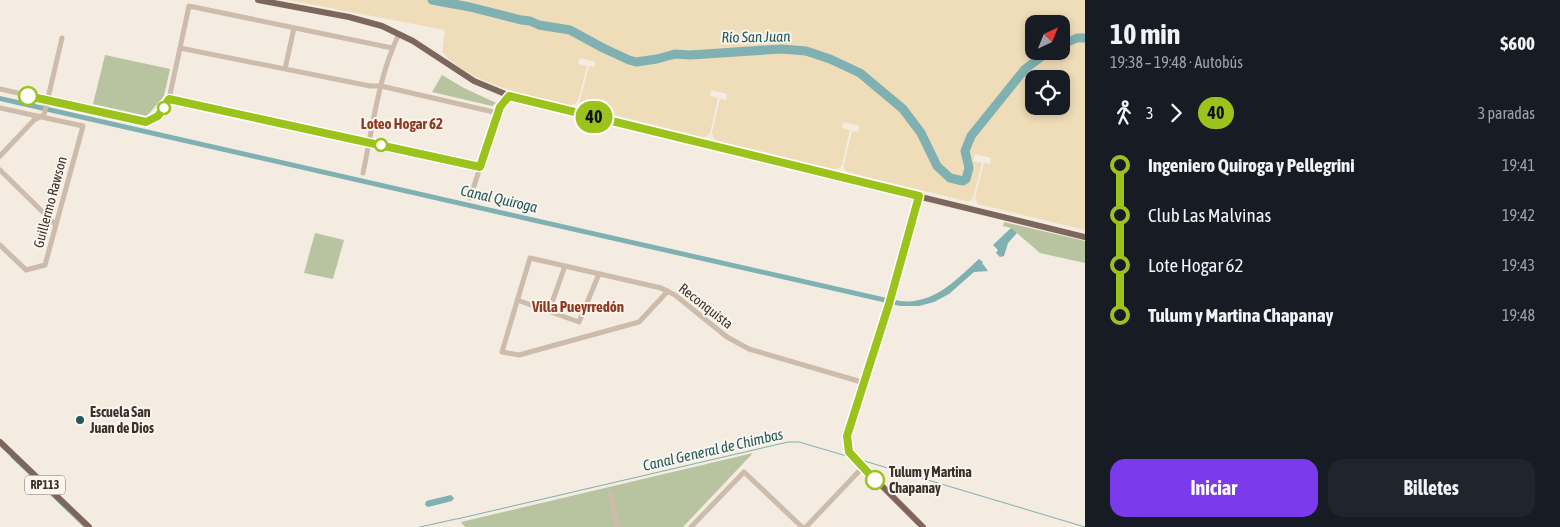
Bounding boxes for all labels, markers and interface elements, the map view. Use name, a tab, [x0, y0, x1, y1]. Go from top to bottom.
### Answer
north arrow	[1025, 15, 1070, 60]
map controls	[1025, 15, 1070, 115]
text: 10 min	[1110, 18, 1180, 50]
water label: Río San Juan	[721, 27, 791, 46]
text: $600	[1500, 32, 1535, 54]
text: 19:38 – 19:48 · Autobús	[1110, 53, 1243, 71]
button: locate	[1025, 70, 1070, 115]
unlabelled marker	[18, 86, 38, 106]
icon: walk	[1110, 99, 1138, 127]
icon: forward	[1162, 99, 1190, 127]
unlabelled marker	[157, 101, 171, 115]
line badge: 40	[572, 101, 616, 133]
text: 40	[1208, 102, 1224, 123]
text: 3	[1146, 104, 1154, 122]
text: 3 paradas	[1478, 104, 1535, 122]
text: 40	[586, 106, 602, 127]
district label: Loteo Hogar 62	[361, 115, 443, 132]
unlabelled marker	[374, 138, 388, 152]
text: Ingeniero Quiroga y Pellegrini	[1148, 154, 1355, 176]
street label: Guillermo Rawson	[30, 155, 70, 249]
text: 19:41	[1502, 156, 1535, 174]
water label: Canal Quiroga	[459, 181, 539, 216]
text: Club Las Malvinas	[1148, 204, 1271, 226]
text: 19:42	[1502, 206, 1535, 224]
text: Lote Hogar 62	[1148, 254, 1243, 276]
text: 19:43	[1502, 256, 1535, 274]
street label: Reconquista	[676, 280, 736, 332]
district label: Villa Pueyrredón	[531, 298, 624, 315]
text: Tulum y Martina Chapanay	[1148, 304, 1333, 326]
text: 19:48	[1502, 306, 1535, 324]
place label: Escuela San Juan de Dios	[89, 404, 154, 436]
marker: Escuela San Juan de Dios	[74, 414, 86, 426]
water label: Canal General de Chimbas	[641, 425, 785, 474]
button: Iniciar	[1110, 459, 1318, 517]
button: Billetes	[1328, 459, 1535, 517]
place label: Tulum y Martina Chapanay	[889, 464, 972, 496]
marker: Tulum y Martina Chapanay	[865, 470, 885, 490]
road number: RP113	[25, 476, 65, 494]

